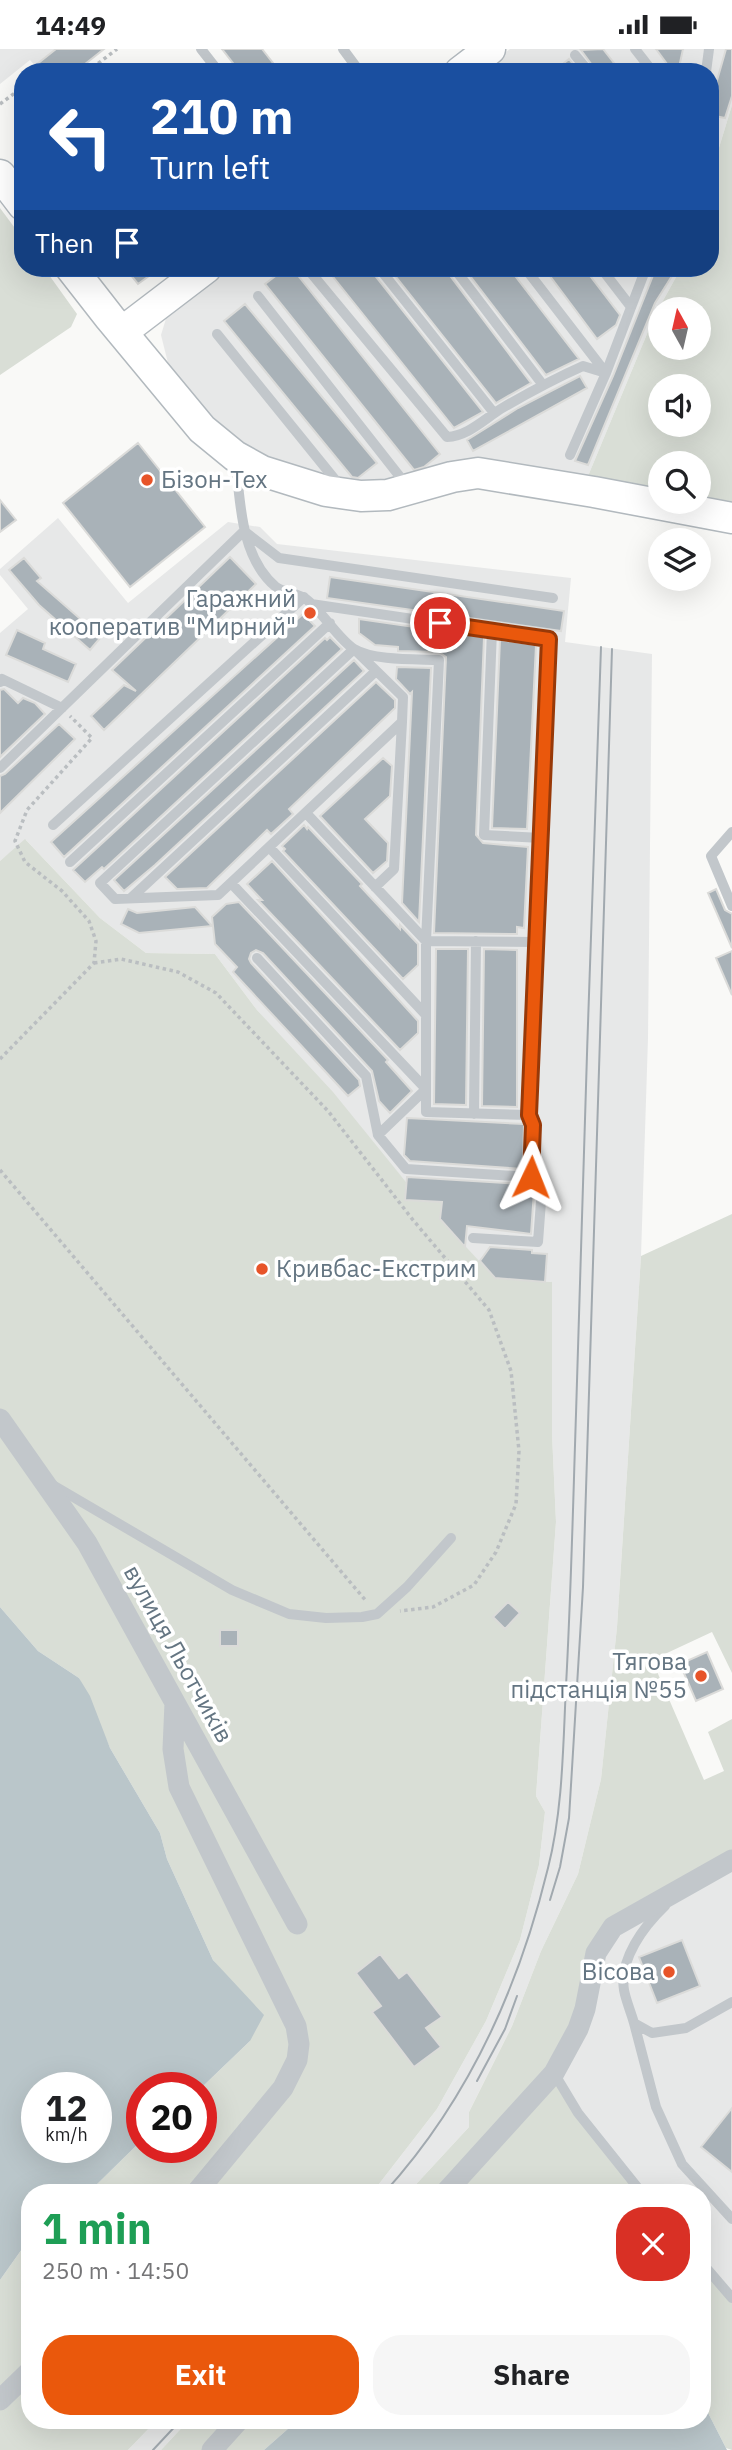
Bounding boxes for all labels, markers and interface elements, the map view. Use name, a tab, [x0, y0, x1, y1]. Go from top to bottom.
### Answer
text: 14:49	[35, 8, 106, 42]
text: 210 m	[150, 84, 294, 147]
icon: left	[35, 91, 126, 182]
text: Turn left	[150, 146, 270, 188]
icon: arrive	[108, 224, 146, 262]
text: Then	[35, 226, 94, 260]
north arrow	[648, 297, 710, 361]
map controls	[648, 297, 711, 591]
button: sound	[648, 374, 711, 437]
button: search	[648, 451, 711, 514]
place label: Бізон-Тех	[161, 463, 267, 495]
marker: Бізон-Тех	[139, 472, 155, 488]
button: layers	[648, 528, 711, 591]
place label: Гаражний кооператив "Мирний"	[49, 582, 296, 642]
pin	[410, 593, 470, 653]
icon: arrive	[421, 604, 459, 642]
marker: Гаражний кооператив "Мирний"	[302, 605, 318, 621]
position arrow	[494, 1140, 568, 1214]
place label: Кривбас-Екстрим	[276, 1252, 476, 1284]
marker: Кривбас-Екстрим	[254, 1261, 270, 1277]
street label: вулиця Льотчиків	[117, 1559, 241, 1748]
place label: Тягова підстанція №55	[510, 1645, 687, 1705]
marker: Тягова підстанція №55	[693, 1668, 709, 1684]
place label: Вісова	[582, 1955, 655, 1987]
marker: Вісова	[661, 1964, 677, 1980]
speed limit sign: 20	[126, 2072, 217, 2163]
text: 12	[45, 2085, 88, 2131]
text: km/h	[45, 2123, 88, 2146]
text: 1 min	[42, 2201, 152, 2256]
button: close	[616, 2207, 690, 2281]
text: 250 m · 14:50	[42, 2255, 189, 2285]
button: Exit	[42, 2335, 359, 2415]
button: Share	[373, 2335, 690, 2415]

